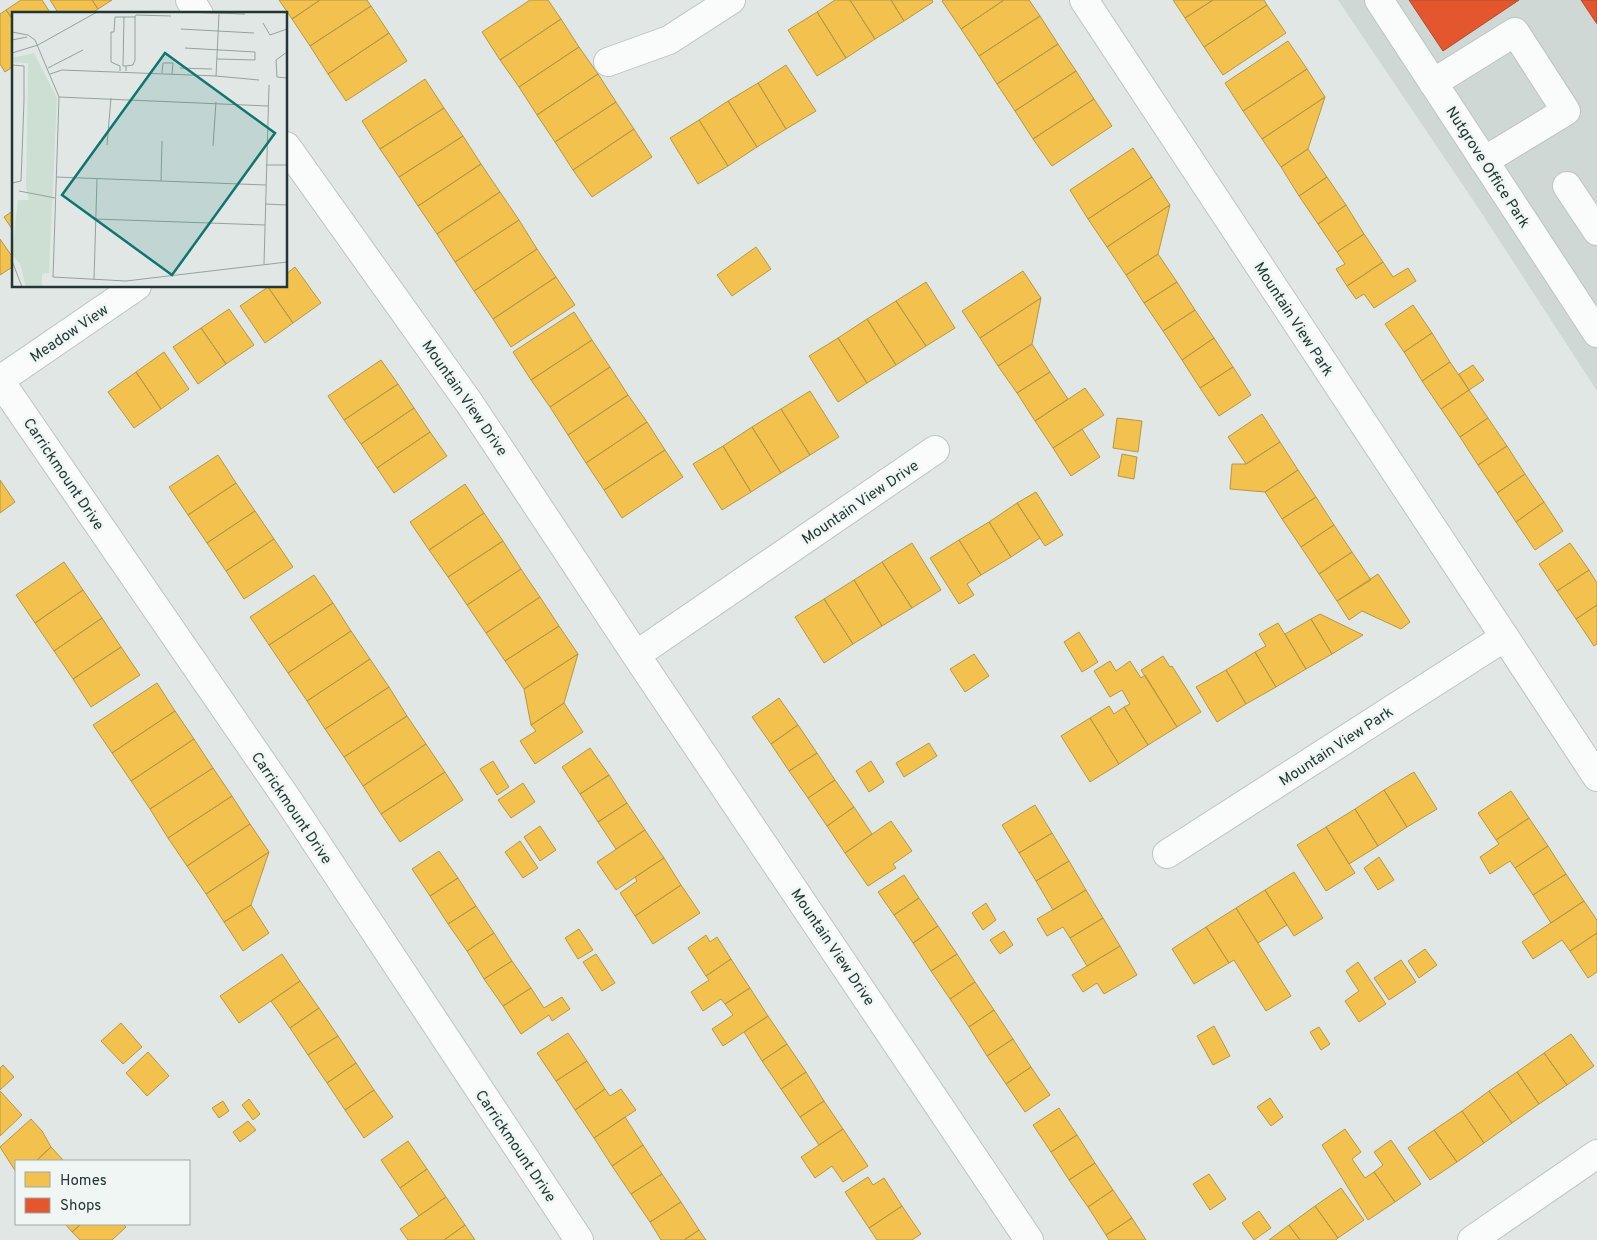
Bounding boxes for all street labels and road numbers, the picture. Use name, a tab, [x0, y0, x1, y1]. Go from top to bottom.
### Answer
street label: Nutgrove Office Park	[1440, 103, 1533, 232]
street label: Mountain View Park	[1249, 259, 1337, 381]
street label: Meadow View	[27, 301, 113, 367]
street label: Mountain View Drive	[417, 337, 511, 460]
street label: Carrickmount Drive	[18, 415, 107, 535]
street label: Mountain View Drive	[799, 457, 923, 549]
street label: Mountain View Park	[1276, 703, 1398, 791]
street label: Carrickmount Drive	[246, 749, 335, 869]
street label: Mountain View Drive	[786, 886, 878, 1010]
street label: Carrickmount Drive	[470, 1087, 559, 1207]

